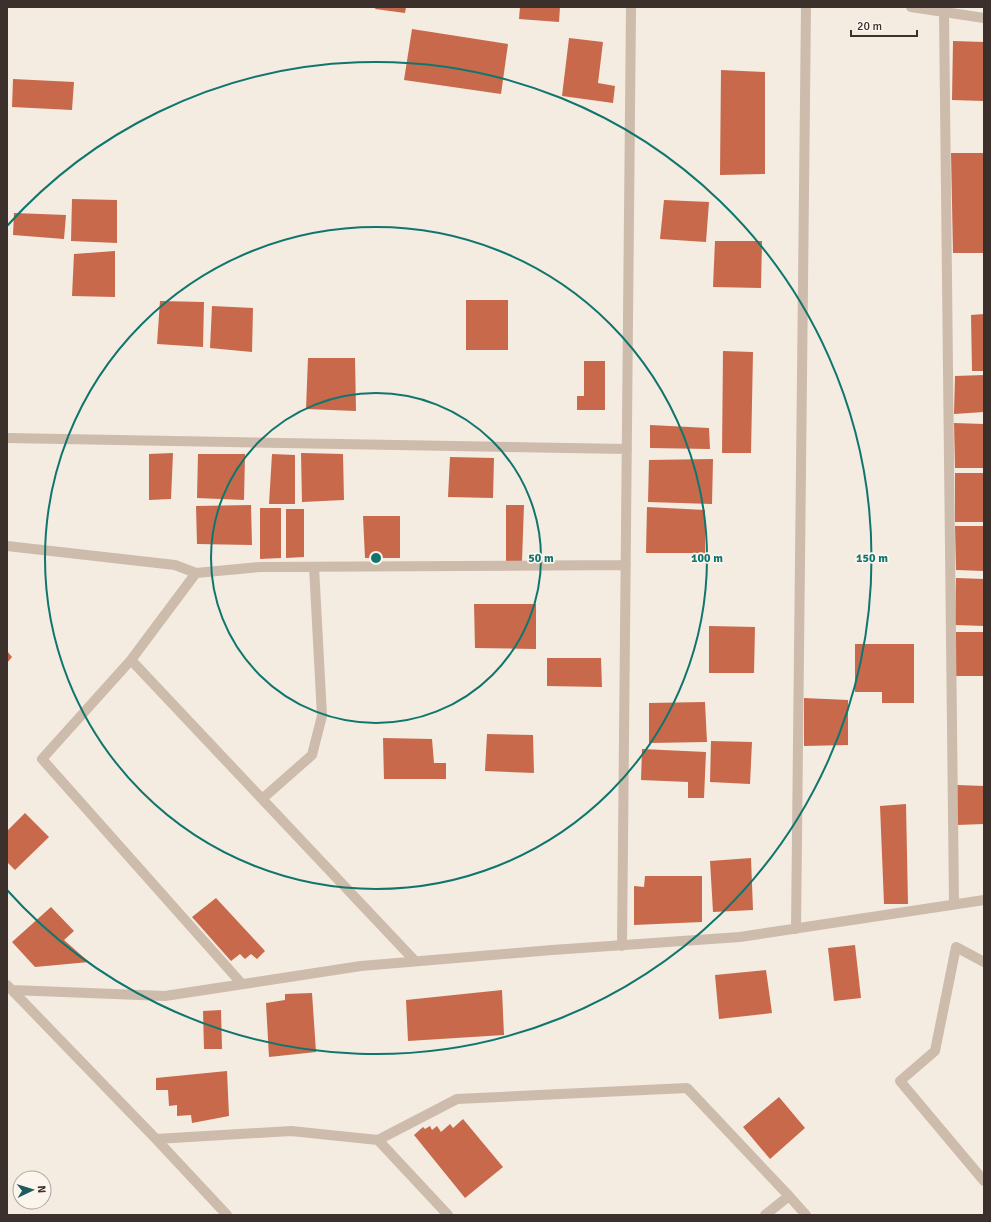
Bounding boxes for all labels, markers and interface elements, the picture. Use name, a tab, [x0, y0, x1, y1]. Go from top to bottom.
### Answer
scale bar	[851, 12, 917, 38]
text: 20 m	[857, 19, 882, 34]
centre of rings	[369, 551, 383, 565]
text: 50 m	[528, 551, 554, 566]
text: 100 m	[691, 551, 723, 566]
text: 150 m	[856, 551, 888, 566]
north arrow	[12, 1170, 52, 1210]
text: N	[35, 1185, 48, 1194]

